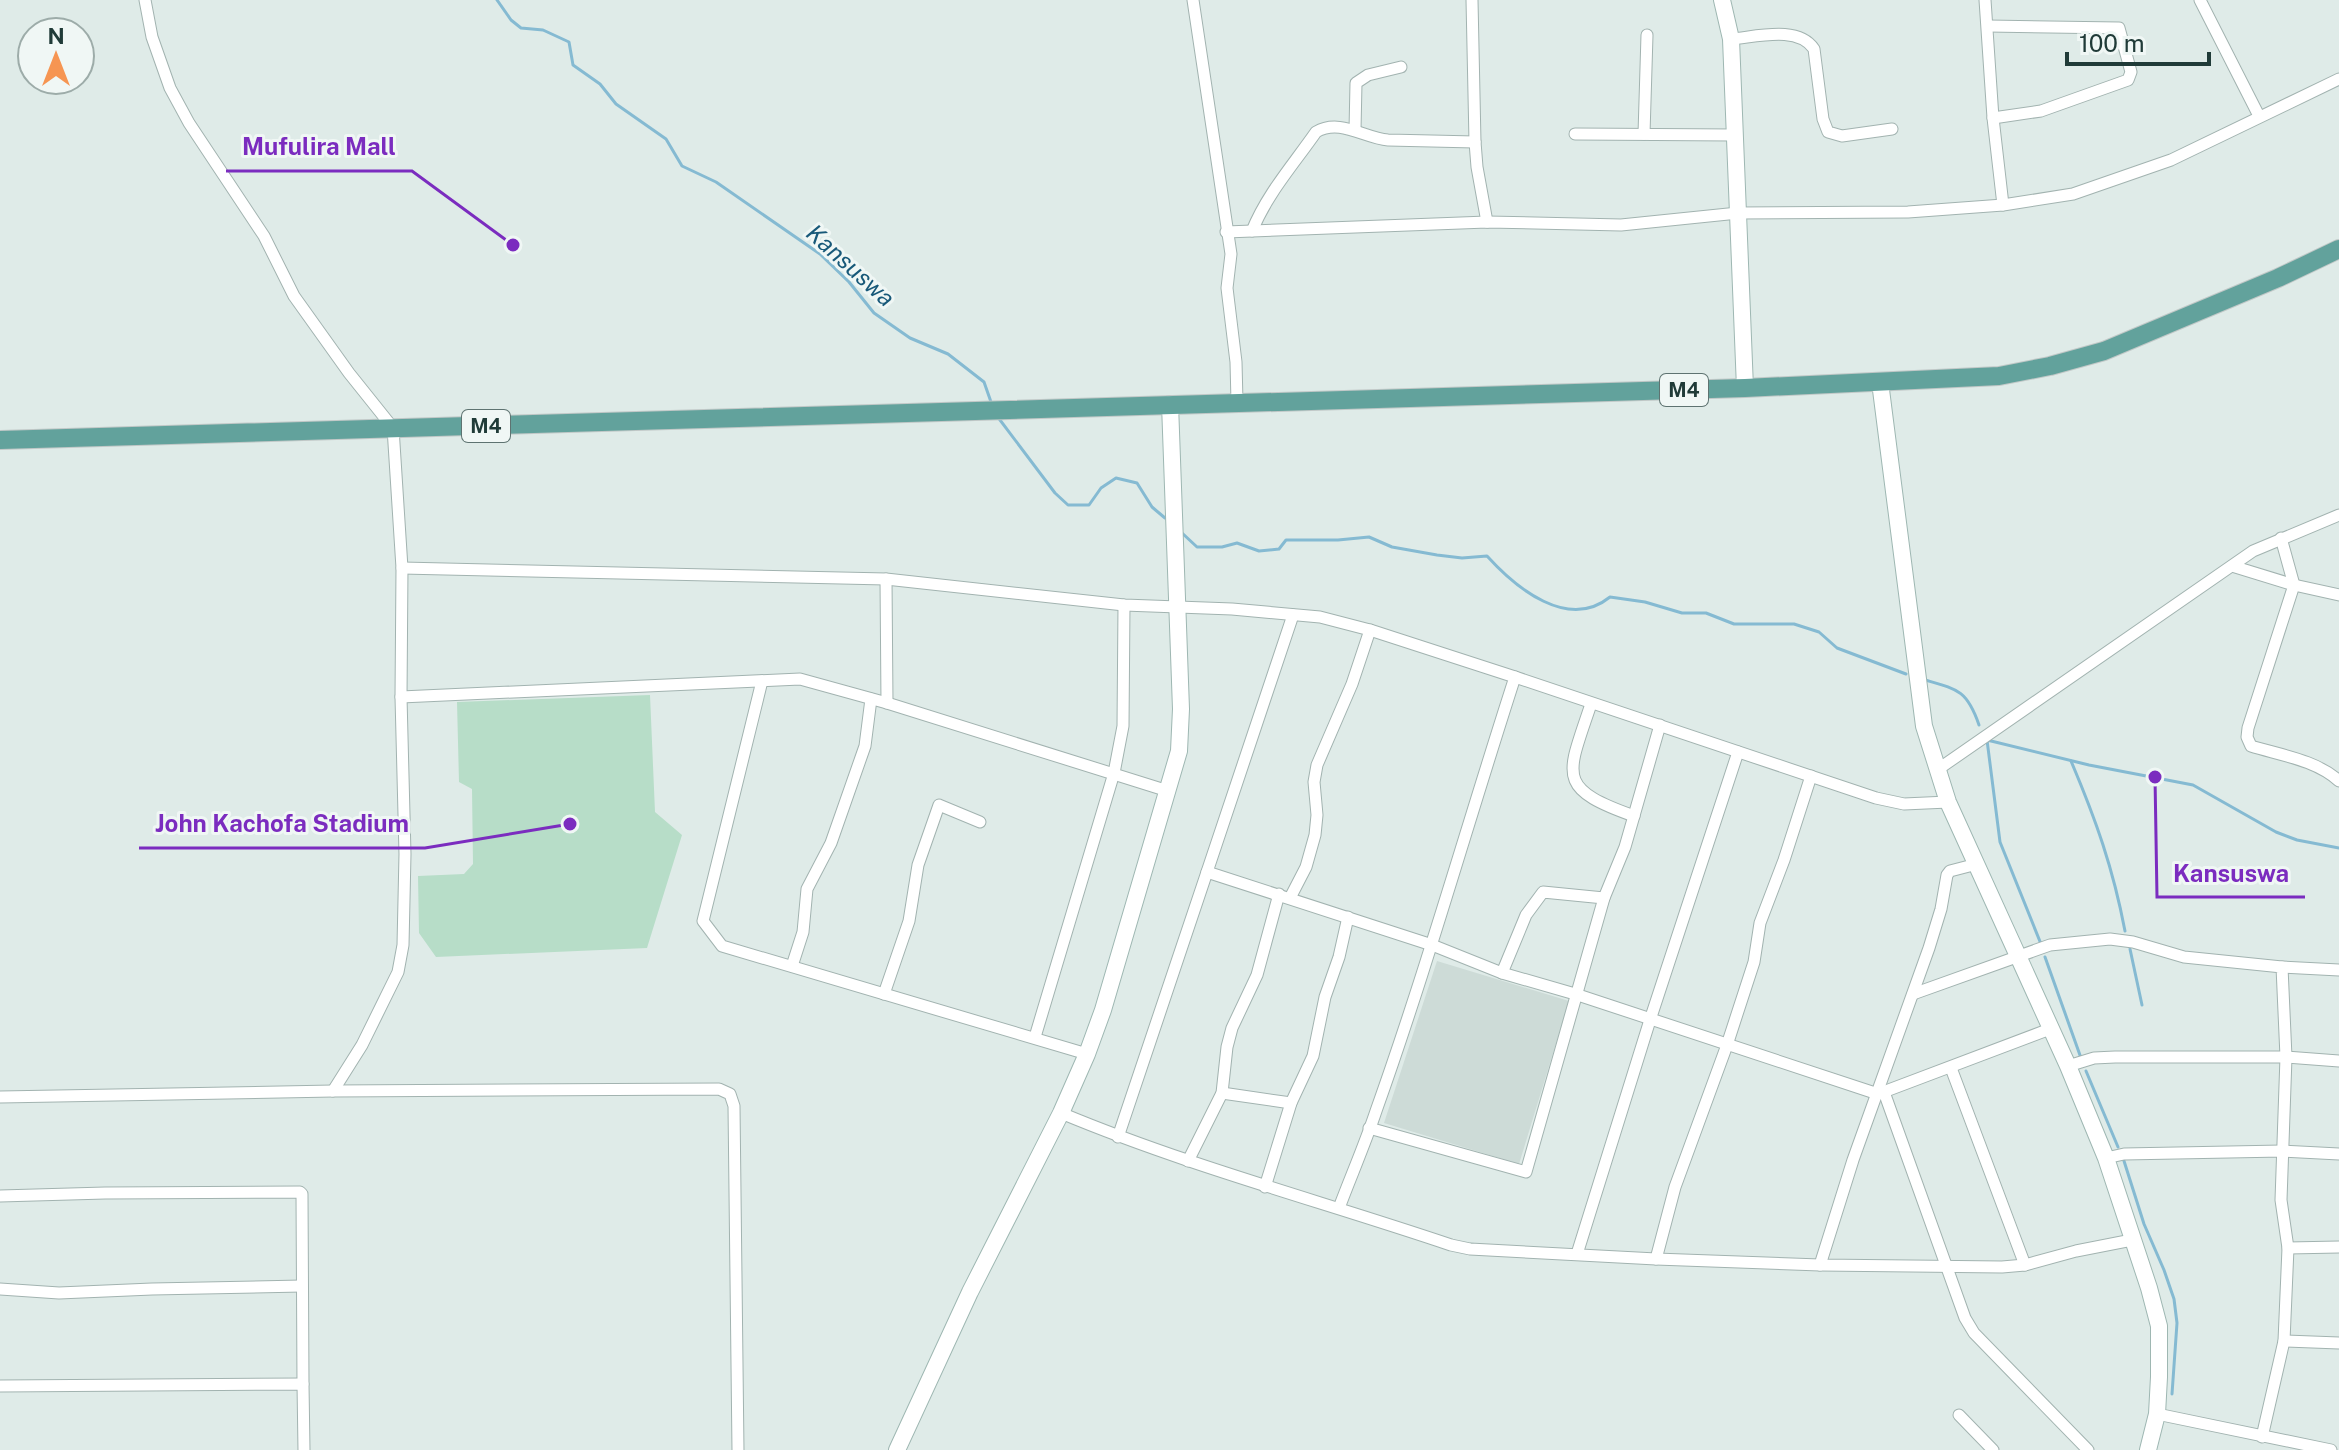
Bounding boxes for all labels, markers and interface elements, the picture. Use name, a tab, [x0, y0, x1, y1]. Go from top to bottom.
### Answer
north arrow	[16, 16, 96, 96]
scale bar	[2067, 16, 2209, 66]
text: N	[47, 23, 65, 49]
text: 100 m	[2079, 29, 2145, 57]
callout: Mufulira Mall	[226, 123, 412, 171]
text: Mufulira Mall	[242, 132, 396, 160]
water label: Kansuswa	[801, 218, 901, 312]
road number: M4	[1660, 374, 1708, 406]
road number: M4	[462, 410, 510, 442]
callout: John Kachofa Stadium	[139, 800, 425, 848]
text: John Kachofa Stadium	[155, 809, 409, 837]
callout: Kansuswa	[2157, 849, 2305, 897]
text: Kansuswa	[2173, 859, 2289, 887]

